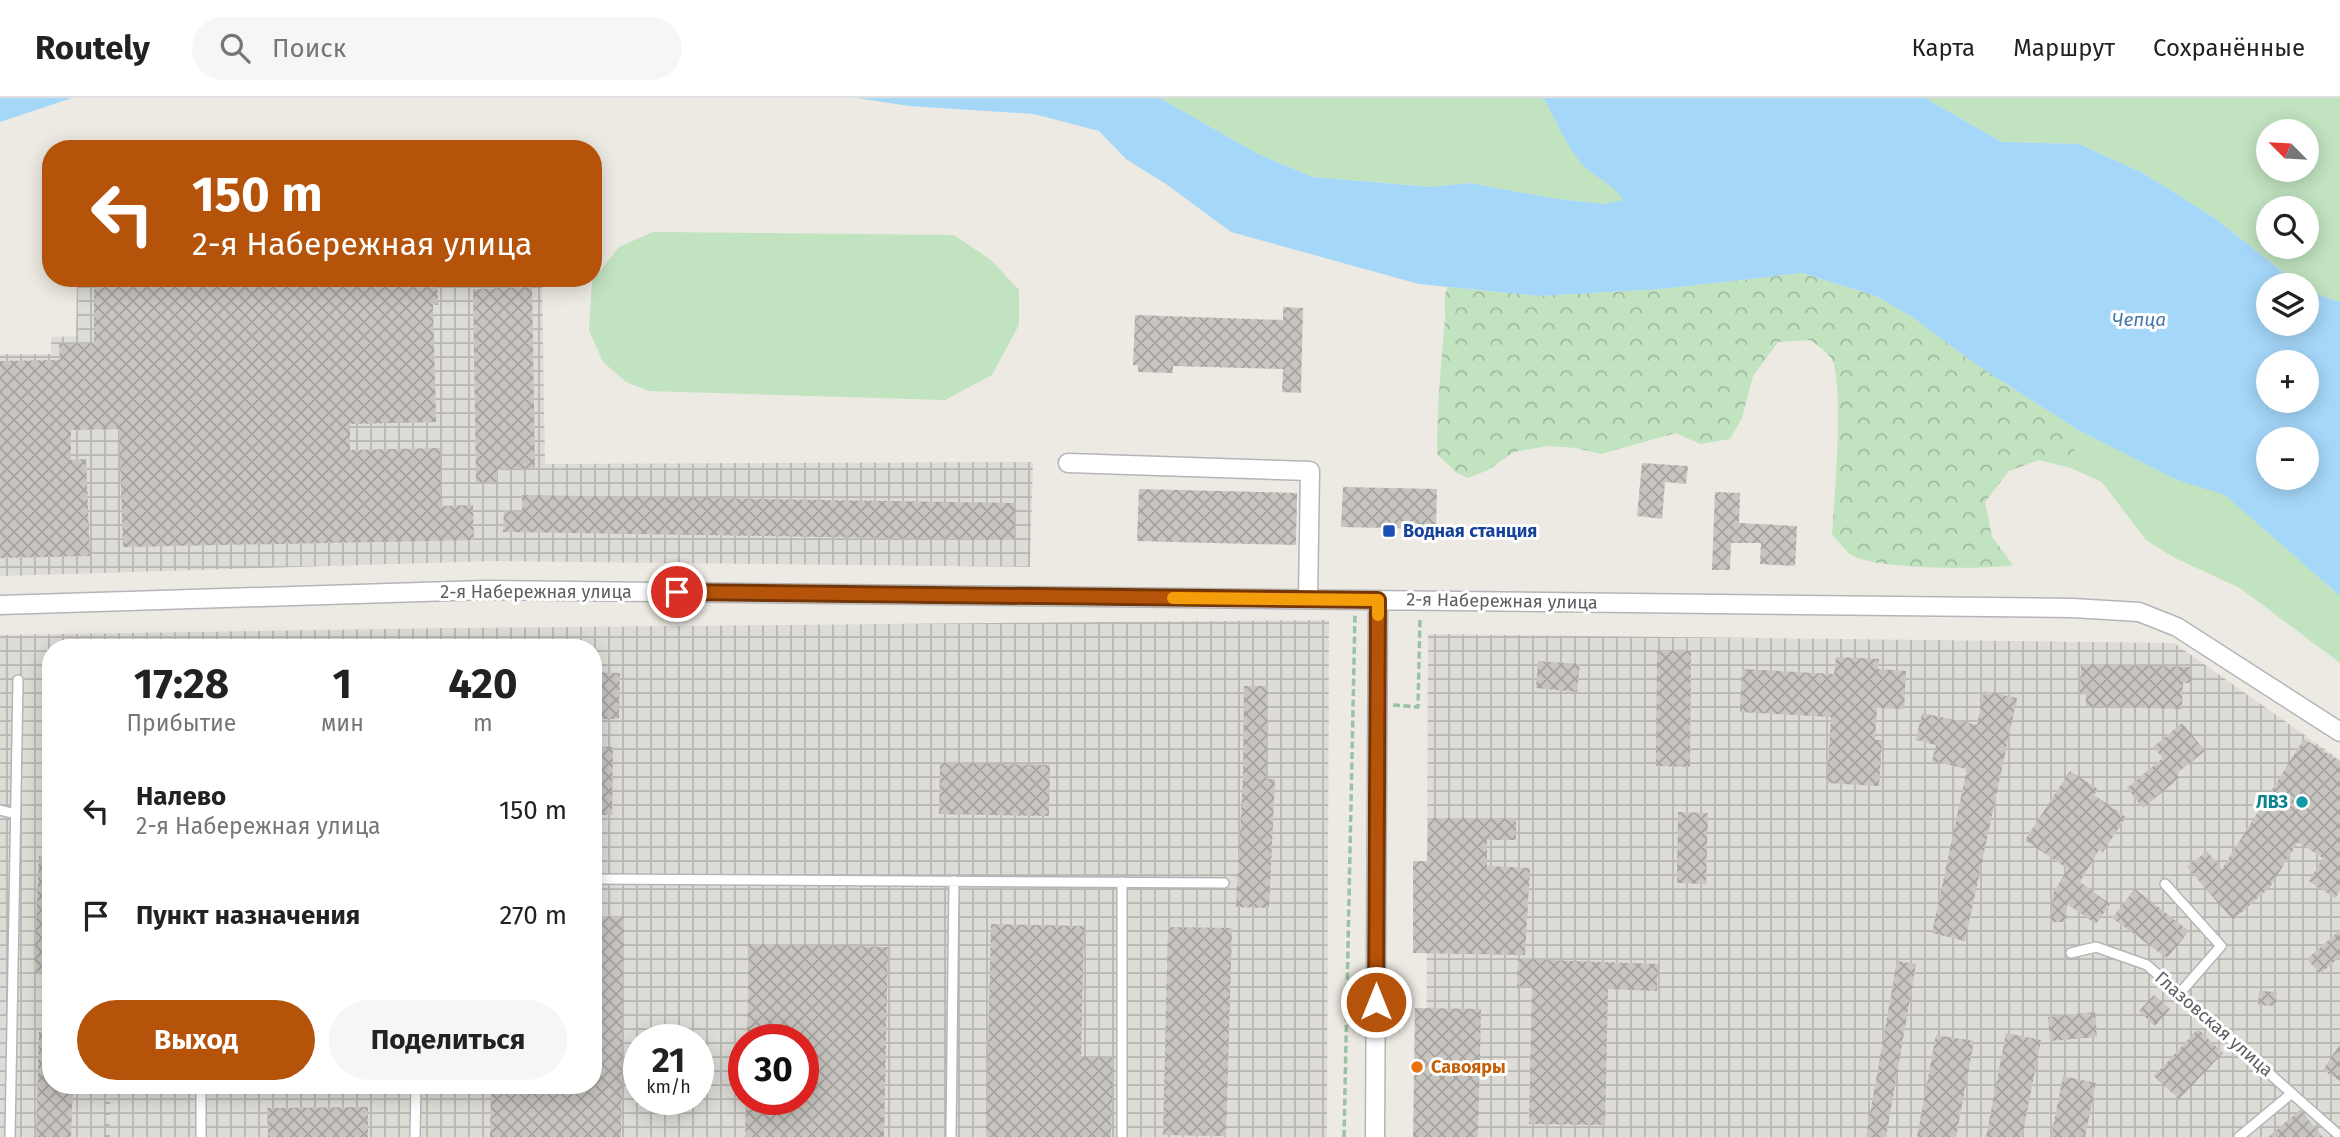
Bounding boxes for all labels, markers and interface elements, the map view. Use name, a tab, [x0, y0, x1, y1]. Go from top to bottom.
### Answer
search box	[192, 17, 682, 80]
text: Routely	[35, 28, 150, 68]
icon: search	[216, 29, 254, 67]
text: Поиск	[272, 33, 346, 64]
text: Карта	[1912, 34, 1975, 62]
text: Маршрут	[2013, 34, 2115, 62]
text: Сохранённые	[2153, 34, 2305, 62]
north arrow	[2256, 119, 2319, 182]
map controls	[2256, 119, 2319, 490]
text: 150 m	[192, 165, 323, 224]
icon: left	[77, 168, 168, 259]
button: search	[2256, 196, 2319, 259]
text: 2-я Набережная улица	[192, 225, 532, 263]
button: layers	[2256, 273, 2319, 336]
water label: Чепца	[2112, 308, 2166, 331]
button: +	[2256, 350, 2319, 413]
button: −	[2256, 427, 2319, 490]
place label: Водная станция	[1403, 520, 1537, 542]
marker: Водная станция	[1381, 523, 1397, 539]
pin	[647, 562, 707, 622]
icon: arrive	[658, 573, 696, 611]
street label: 2-я Набережная улица	[440, 581, 632, 603]
street label: 2-я Набережная улица	[1406, 588, 1598, 614]
text: 17:28	[134, 659, 229, 709]
text: 1	[333, 659, 352, 709]
text: 420	[448, 659, 517, 709]
text: Прибытие	[127, 709, 236, 737]
text: мин	[321, 709, 364, 737]
text: m	[473, 709, 493, 737]
text: Налево	[136, 781, 226, 812]
place label: ЛВЗ	[2256, 791, 2288, 813]
icon: left	[77, 792, 115, 830]
marker: ЛВЗ	[2294, 794, 2310, 810]
text: 150 m	[499, 795, 567, 826]
text: 2-я Набережная улица	[136, 812, 381, 840]
icon: arrive	[77, 897, 115, 935]
text: Пункт назначения	[136, 900, 360, 931]
text: 270 m	[499, 900, 567, 931]
position arrow	[1339, 965, 1413, 1039]
street label: Глазовская улица	[2150, 967, 2278, 1081]
button: Выход	[77, 1000, 315, 1080]
button: Поделиться	[329, 1000, 567, 1080]
speed limit sign: 30	[728, 1024, 819, 1115]
text: 21	[652, 1039, 685, 1081]
place label: Савояры	[1431, 1056, 1506, 1078]
marker: Савояры	[1409, 1059, 1425, 1075]
text: km/h	[646, 1076, 691, 1098]

